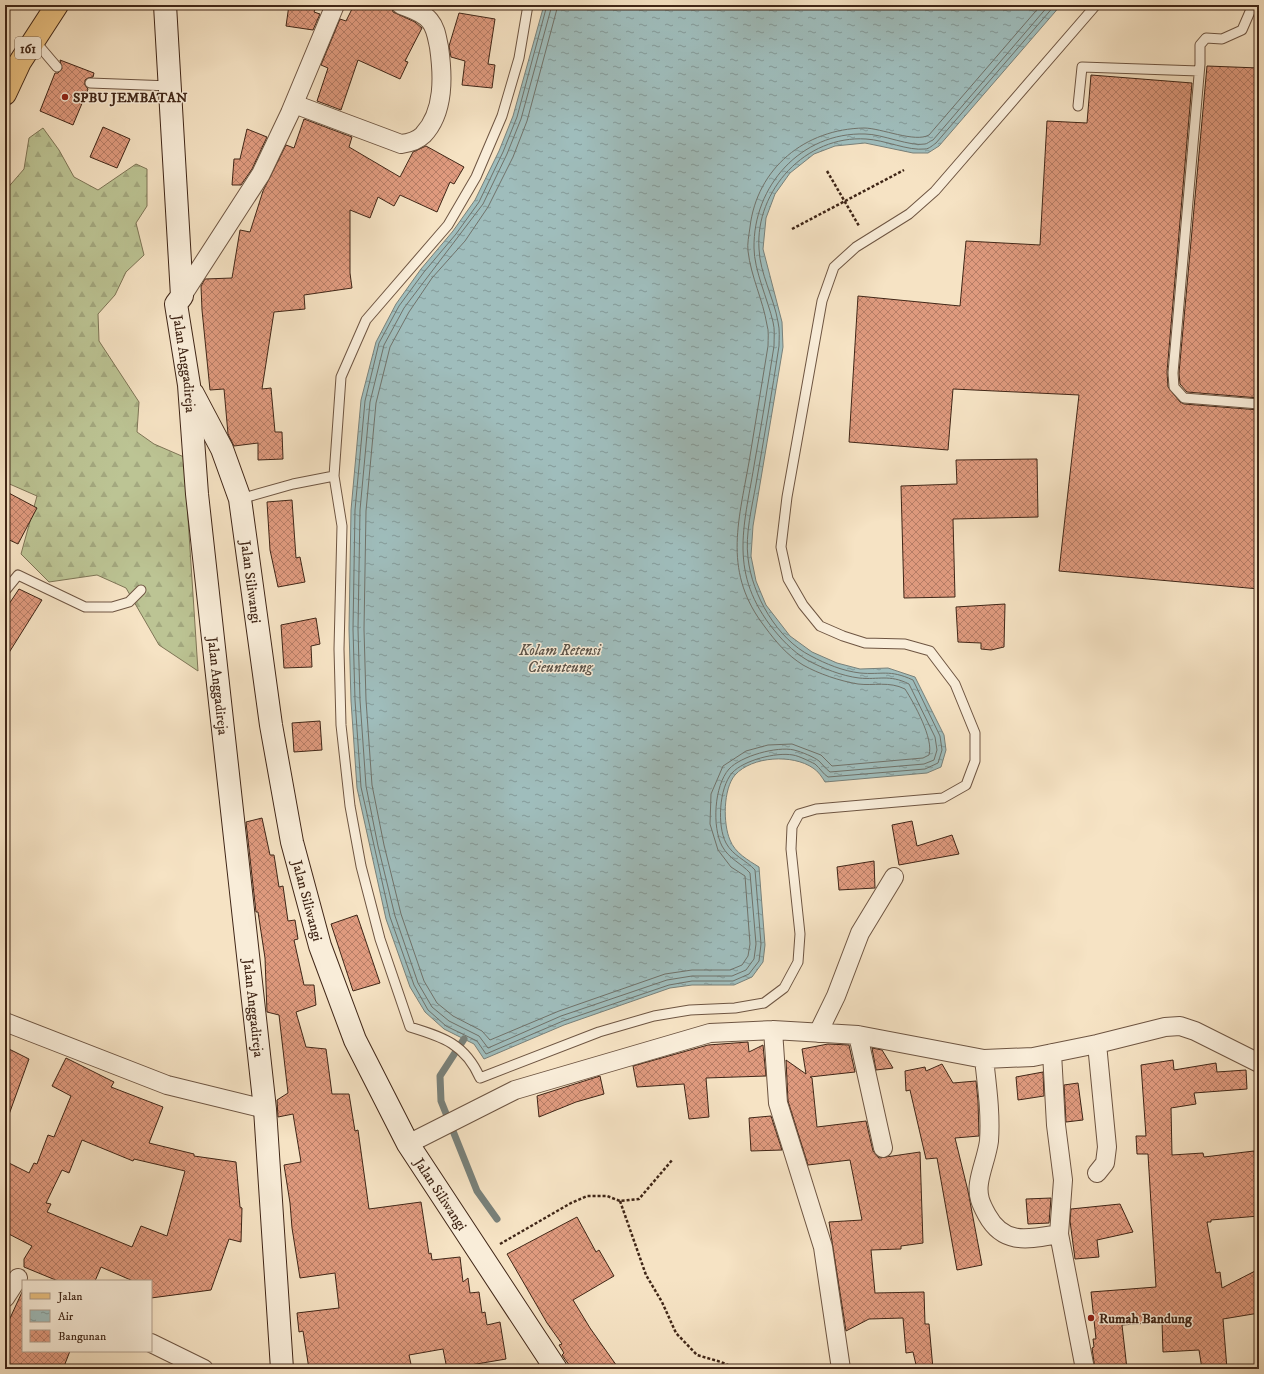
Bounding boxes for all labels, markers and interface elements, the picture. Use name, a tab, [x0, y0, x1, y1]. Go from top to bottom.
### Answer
road number: 161	[15, 37, 41, 59]
place label: SPBU JEMBATAN	[73, 89, 188, 107]
marker: SPBU JEMBATAN	[60, 92, 70, 102]
street label: Jalan Anggadireja	[168, 312, 199, 413]
street label: Jalan Siliwangi	[236, 538, 265, 625]
street label: Jalan Anggadireja	[203, 634, 232, 736]
water label: Kolam Retensi Cieunteung	[518, 641, 602, 677]
street label: Jalan Siliwangi	[287, 856, 326, 944]
street label: Jalan Anggadireja	[238, 956, 267, 1058]
street label: Jalan Siliwangi	[409, 1153, 471, 1235]
legend	[22, 1280, 152, 1352]
text: Jalan	[57, 1289, 83, 1304]
text: Air	[58, 1309, 74, 1324]
place label: Rumah Bandung	[1099, 1310, 1193, 1328]
marker: Rumah Bandung	[1086, 1313, 1096, 1323]
text: Bangunan	[58, 1329, 107, 1344]

